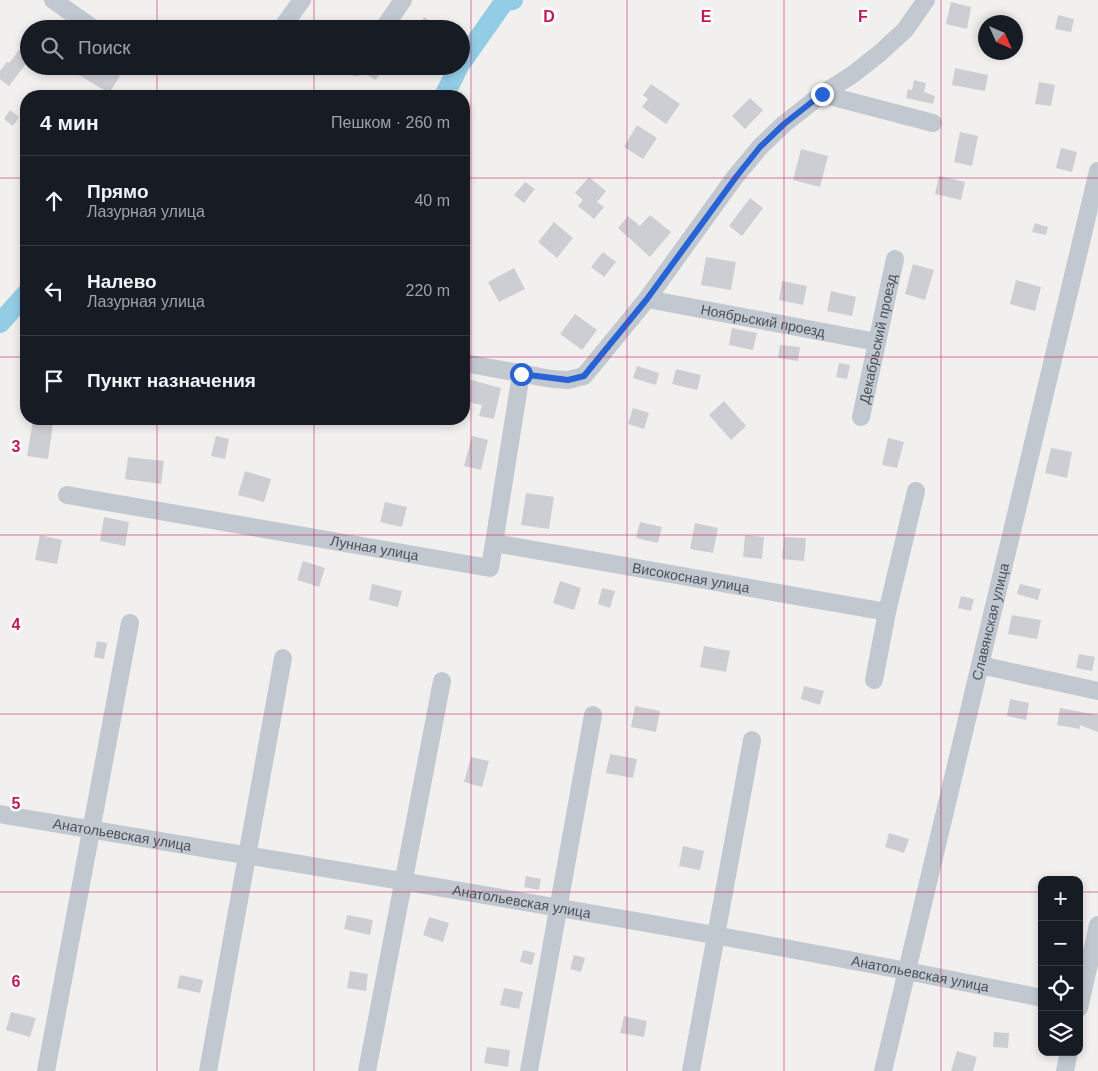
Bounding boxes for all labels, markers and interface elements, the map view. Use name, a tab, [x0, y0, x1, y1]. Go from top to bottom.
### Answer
text: D	[543, 8, 555, 25]
text: E	[701, 8, 712, 25]
text: F	[858, 8, 868, 25]
north arrow	[978, 15, 1023, 60]
search box	[20, 20, 470, 75]
icon: search	[38, 34, 66, 62]
text: Поиск	[78, 37, 131, 58]
route end	[811, 83, 834, 106]
text: 4 мин	[40, 111, 99, 134]
text: Пешком · 260 m	[331, 114, 450, 131]
text: Прямо	[87, 181, 149, 202]
icon: ahead	[40, 187, 68, 215]
text: 40 m	[414, 192, 450, 209]
text: Лазурная улица	[87, 203, 205, 220]
text: Налево	[87, 271, 157, 292]
street label: Декабрьский проезд	[856, 272, 900, 405]
icon: left	[40, 277, 68, 305]
text: 220 m	[406, 282, 450, 299]
text: Лазурная улица	[87, 293, 205, 310]
street label: Ноябрьский проезд	[699, 301, 827, 340]
route start	[510, 363, 533, 386]
icon: arrive	[40, 367, 68, 395]
text: Пункт назначения	[87, 370, 256, 391]
text: 3	[12, 438, 21, 455]
street label: Лунная улица	[329, 533, 420, 564]
street label: Високосная улица	[631, 559, 751, 596]
street label: Славянская улица	[969, 561, 1012, 682]
text: 4	[12, 616, 21, 633]
text: 5	[12, 795, 21, 812]
street label: Анатольевская улица	[52, 815, 193, 854]
map controls	[1038, 876, 1083, 1056]
button: +	[1038, 876, 1083, 921]
street label: Анатольевская улица	[451, 882, 592, 921]
button: −	[1038, 921, 1083, 966]
street label: Анатольевская улица	[850, 953, 991, 995]
button: locate	[1038, 966, 1083, 1011]
text: 6	[12, 973, 21, 990]
button: layers	[1038, 1011, 1083, 1056]

